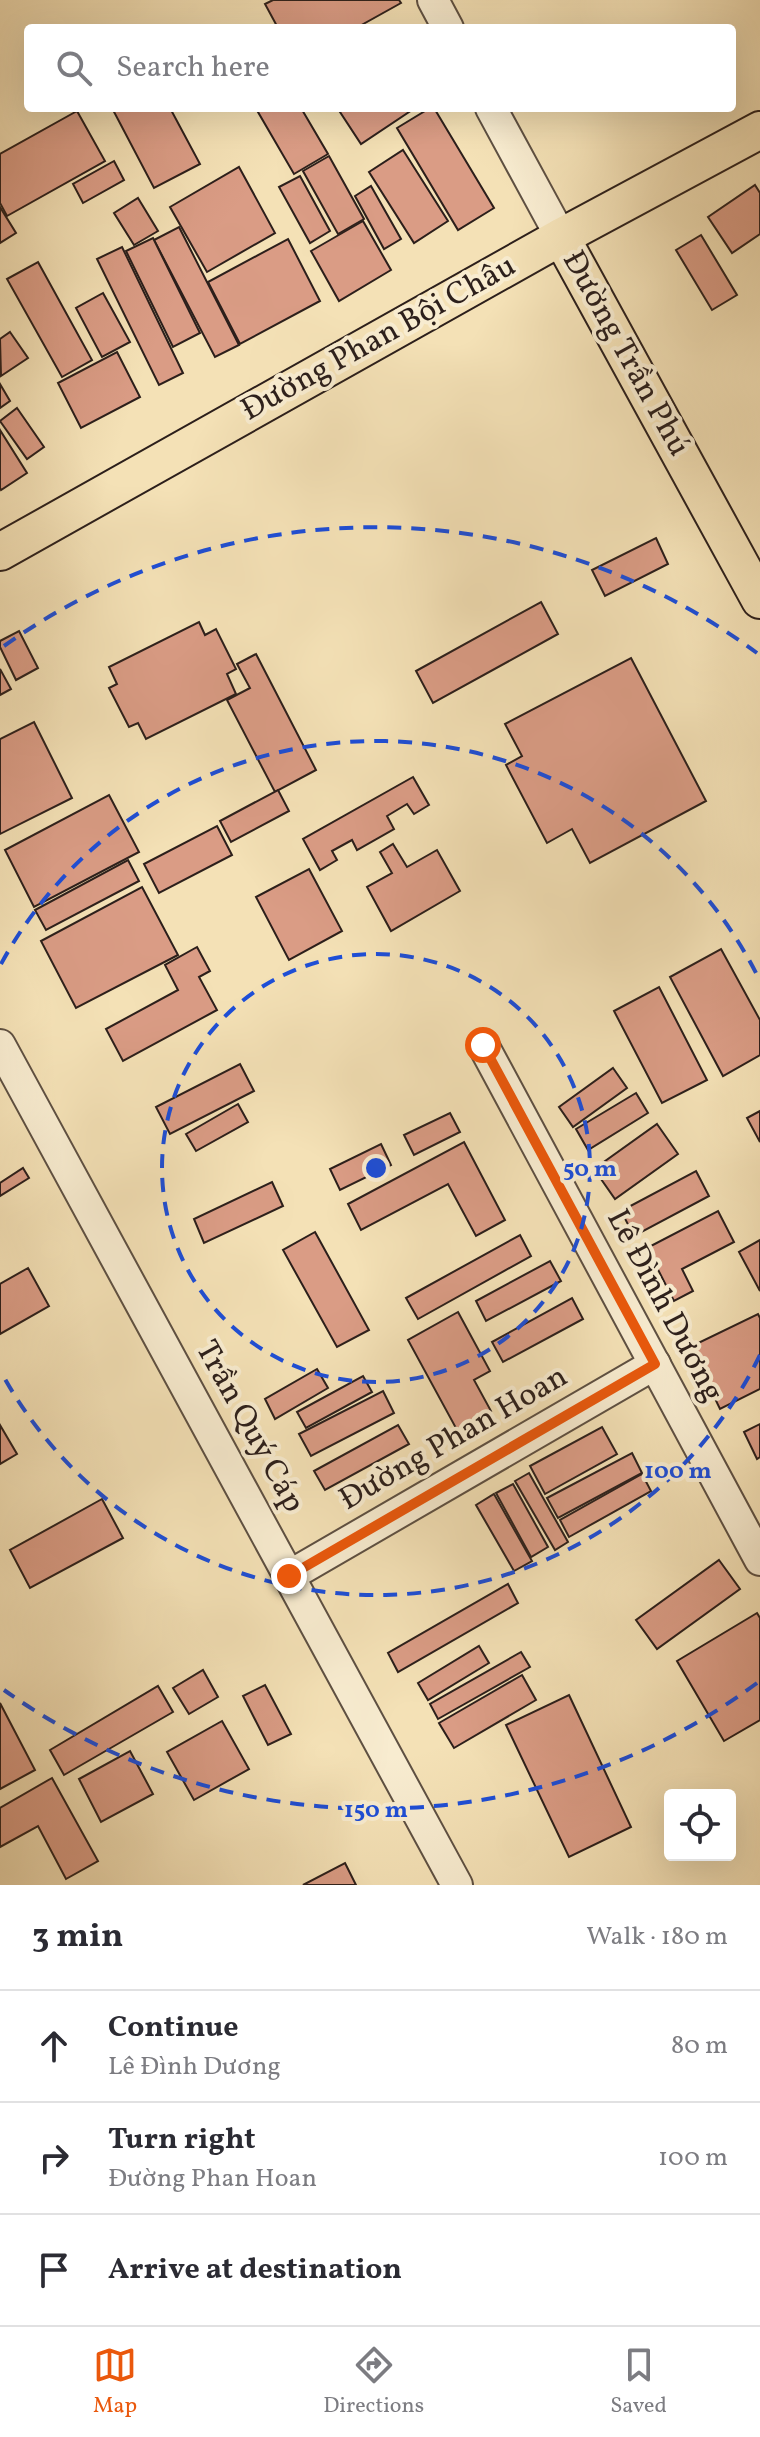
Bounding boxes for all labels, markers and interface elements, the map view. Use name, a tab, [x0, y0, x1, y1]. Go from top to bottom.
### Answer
search box	[24, 24, 736, 112]
icon: search	[52, 46, 96, 90]
text: Search here	[116, 47, 270, 89]
street label: Đường Trần Phú	[550, 243, 700, 465]
street label: Đường Phan Bội Châu	[234, 245, 524, 433]
route start	[465, 1027, 501, 1063]
text: 50 m	[563, 1153, 617, 1187]
centre of rings	[362, 1154, 390, 1182]
street label: Lê Đình Dương	[595, 1202, 733, 1410]
street label: Trần Quý Cáp	[184, 1333, 314, 1521]
street label: Đường Phan Hoan	[332, 1356, 576, 1522]
text: 100 m	[644, 1455, 712, 1489]
route end	[271, 1558, 307, 1594]
map controls	[664, 1789, 736, 1861]
button: locate	[664, 1789, 736, 1861]
text: 150 m	[344, 1794, 408, 1828]
text: 3 min	[32, 1914, 123, 1961]
text: Walk · 180 m	[586, 1919, 728, 1955]
text: Continue	[108, 2007, 239, 2049]
icon: ahead	[32, 2024, 76, 2068]
text: 80 m	[671, 2028, 728, 2064]
text: Lê Đình Dương	[108, 2049, 281, 2085]
text: Turn right	[108, 2119, 256, 2161]
icon: right	[32, 2136, 76, 2180]
text: 100 m	[658, 2140, 728, 2176]
text: Đường Phan Hoan	[108, 2161, 317, 2197]
icon: arrive	[32, 2248, 76, 2292]
text: Arrive at destination	[108, 2249, 402, 2291]
tab: Map	[93, 2343, 137, 2422]
tab: Directions	[323, 2343, 424, 2422]
tab: Saved	[610, 2343, 667, 2422]

